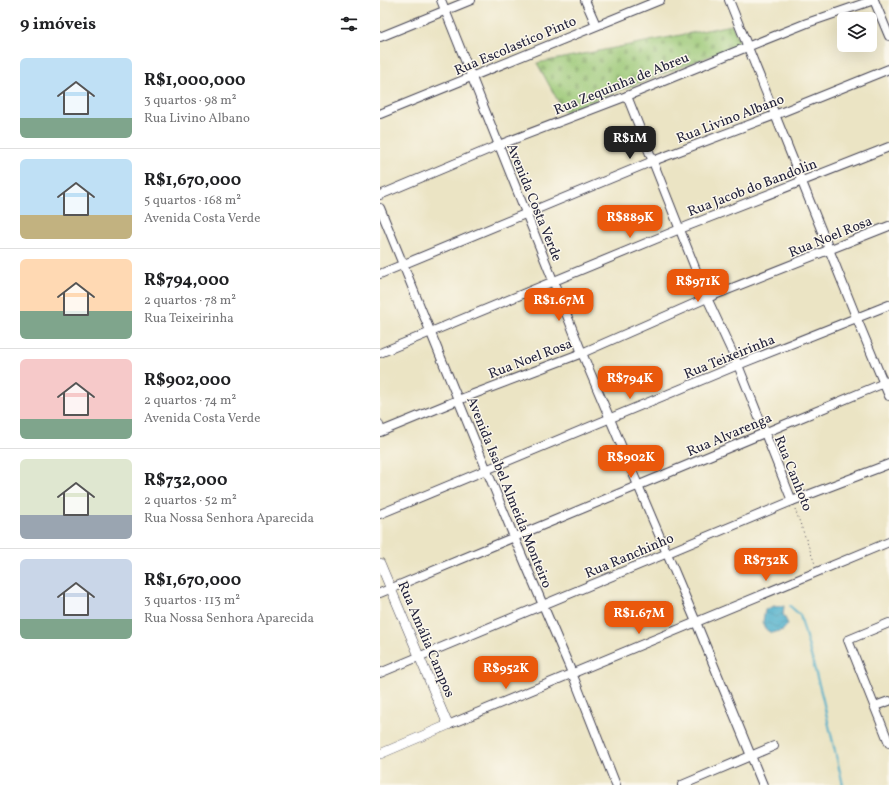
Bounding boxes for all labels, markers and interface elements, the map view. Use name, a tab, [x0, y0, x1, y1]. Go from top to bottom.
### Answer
street label: Rua Escolastico Pinto	[452, 12, 580, 81]
map controls	[837, 12, 877, 52]
button: layers	[837, 12, 877, 52]
text: 9 imóveis	[20, 13, 96, 36]
icon: filters	[338, 13, 360, 35]
street label: Rua Zequinha de Abreu	[551, 49, 692, 120]
text: R$1,000,000	[144, 69, 246, 92]
icon: home	[52, 74, 100, 122]
street label: Rua Livino Albano	[674, 90, 787, 149]
text: 3 quartos · 98 m²	[144, 92, 237, 110]
text: Rua Livino Albano	[144, 110, 250, 128]
pin: R$1M	[606, 126, 654, 160]
text: R$1M	[613, 130, 647, 148]
street label: Avenida Costa Verde	[501, 141, 566, 265]
street label: Rua Jacob do Bandolin	[685, 155, 820, 222]
text: R$1,670,000	[144, 169, 241, 192]
icon: home	[52, 175, 100, 223]
text: 5 quartos · 168 m²	[144, 192, 241, 210]
pin: R$889K	[597, 205, 663, 239]
text: R$889K	[606, 209, 654, 227]
text: Avenida Costa Verde	[144, 210, 260, 228]
street label: Rua Noel Rosa	[786, 212, 875, 263]
text: R$794,000	[144, 269, 229, 292]
pin: R$971K	[665, 269, 731, 303]
text: R$971K	[676, 273, 720, 291]
icon: home	[52, 275, 100, 323]
pin: R$1.67M	[522, 288, 596, 322]
text: 2 quartos · 78 m²	[144, 292, 236, 310]
text: R$1.67M	[533, 292, 585, 310]
text: Rua Teixeirinha	[144, 310, 234, 328]
street label: Rua Teixeirinha	[681, 330, 778, 384]
street label: Rua Noel Rosa	[486, 335, 575, 384]
pin: R$794K	[597, 366, 663, 400]
text: R$902,000	[144, 369, 231, 392]
text: R$794K	[607, 370, 653, 388]
icon: home	[52, 375, 100, 423]
text: 2 quartos · 74 m²	[144, 392, 236, 410]
street label: Avenida Isabel Almeida Monteiro	[461, 394, 556, 591]
street label: Rua Alvarenga	[684, 409, 775, 462]
text: Avenida Costa Verde	[144, 410, 260, 428]
street label: Rua Canhoto	[769, 433, 816, 514]
pin: R$902K	[598, 445, 664, 479]
text: R$902K	[607, 449, 655, 467]
text: R$732,000	[144, 469, 227, 492]
icon: home	[52, 475, 100, 523]
text: 2 quartos · 52 m²	[144, 492, 237, 510]
text: Rua Nossa Senhora Aparecida	[144, 510, 314, 528]
street label: Rua Ranchinho	[582, 529, 677, 584]
pin: R$732K	[733, 548, 799, 582]
text: R$732K	[743, 552, 789, 570]
text: R$1,670,000	[144, 569, 241, 592]
icon: home	[52, 575, 100, 623]
street label: Rua Amália Campos	[393, 579, 459, 701]
text: 3 quartos · 113 m²	[144, 592, 240, 610]
pin: R$1.67M	[602, 601, 676, 635]
text: R$1.67M	[613, 605, 665, 623]
text: Rua Nossa Senhora Aparecida	[144, 610, 314, 628]
pin: R$952K	[473, 656, 539, 690]
text: R$952K	[483, 660, 529, 678]

